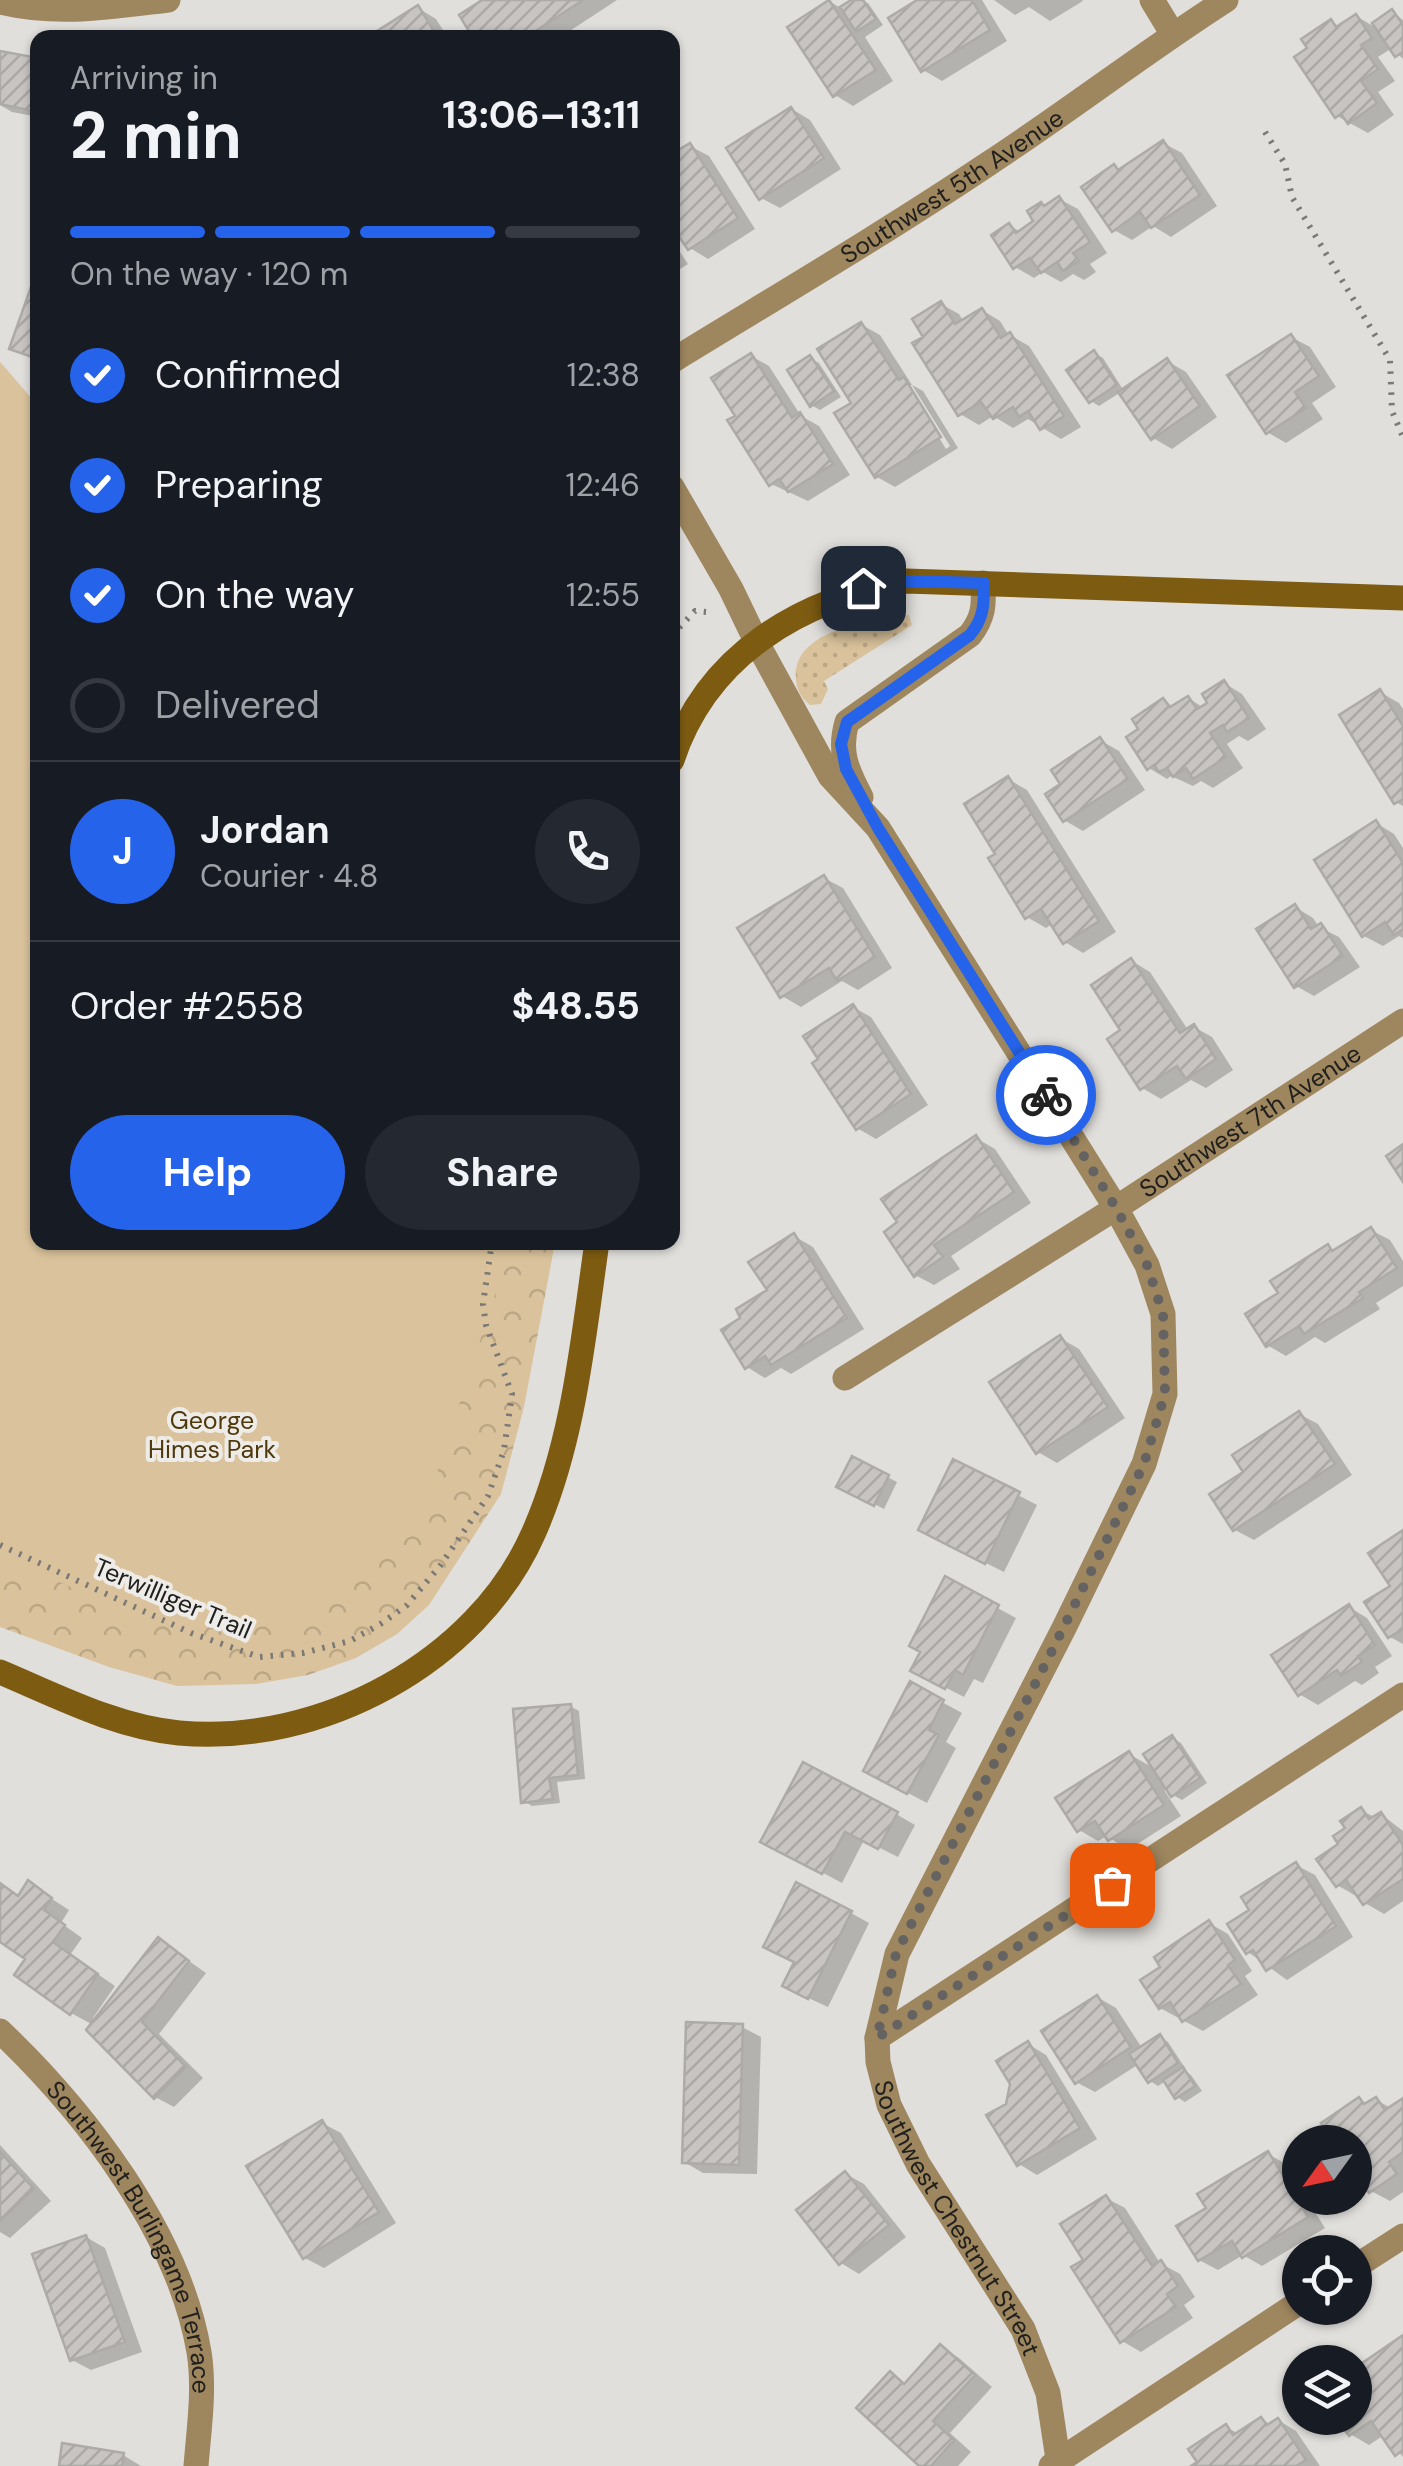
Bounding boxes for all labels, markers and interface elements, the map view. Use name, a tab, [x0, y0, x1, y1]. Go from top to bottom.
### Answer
text: Arriving in	[70, 57, 218, 99]
text: 13:06–13:11	[442, 90, 640, 140]
text: 2 min	[70, 94, 242, 178]
street label: Southwest 5th Avenue	[834, 101, 1070, 271]
text: On the way · 120 m	[70, 253, 348, 295]
icon: check	[70, 348, 125, 403]
text: Confirmed	[155, 350, 341, 400]
text: 12:38	[567, 354, 640, 396]
icon: check	[70, 458, 125, 513]
text: Preparing	[155, 460, 323, 510]
text: 12:46	[566, 464, 640, 506]
pin	[821, 546, 906, 631]
icon: home	[836, 561, 891, 616]
icon: check	[70, 568, 125, 623]
text: On the way	[155, 570, 354, 620]
text: 12:55	[566, 574, 640, 616]
text: Delivered	[155, 680, 320, 730]
button: phone	[535, 799, 640, 904]
text: Jordan	[200, 805, 330, 855]
text: J	[112, 826, 133, 876]
text: Courier · 4.8	[200, 855, 378, 897]
text: Order #2558	[70, 981, 304, 1031]
text: $48.55	[511, 981, 640, 1031]
street label: Southwest 7th Avenue	[1133, 1037, 1368, 1205]
courier	[996, 1045, 1096, 1145]
icon: bike	[1019, 1068, 1074, 1123]
button: Help	[70, 1115, 345, 1230]
button: Share	[365, 1115, 640, 1230]
park label: George Himes Park	[148, 1404, 276, 1466]
street label: Terwilliger Trail	[89, 1550, 257, 1646]
pin	[1070, 1843, 1155, 1928]
icon: bag	[1085, 1858, 1140, 1913]
street label: Southwest Burlingame Terrace	[39, 2074, 218, 2394]
street label: Southwest Chestnut Street	[866, 2077, 1048, 2361]
north arrow	[1282, 2125, 1372, 2215]
map controls	[1282, 2125, 1372, 2435]
button: locate	[1282, 2235, 1372, 2325]
button: layers	[1282, 2345, 1372, 2435]

